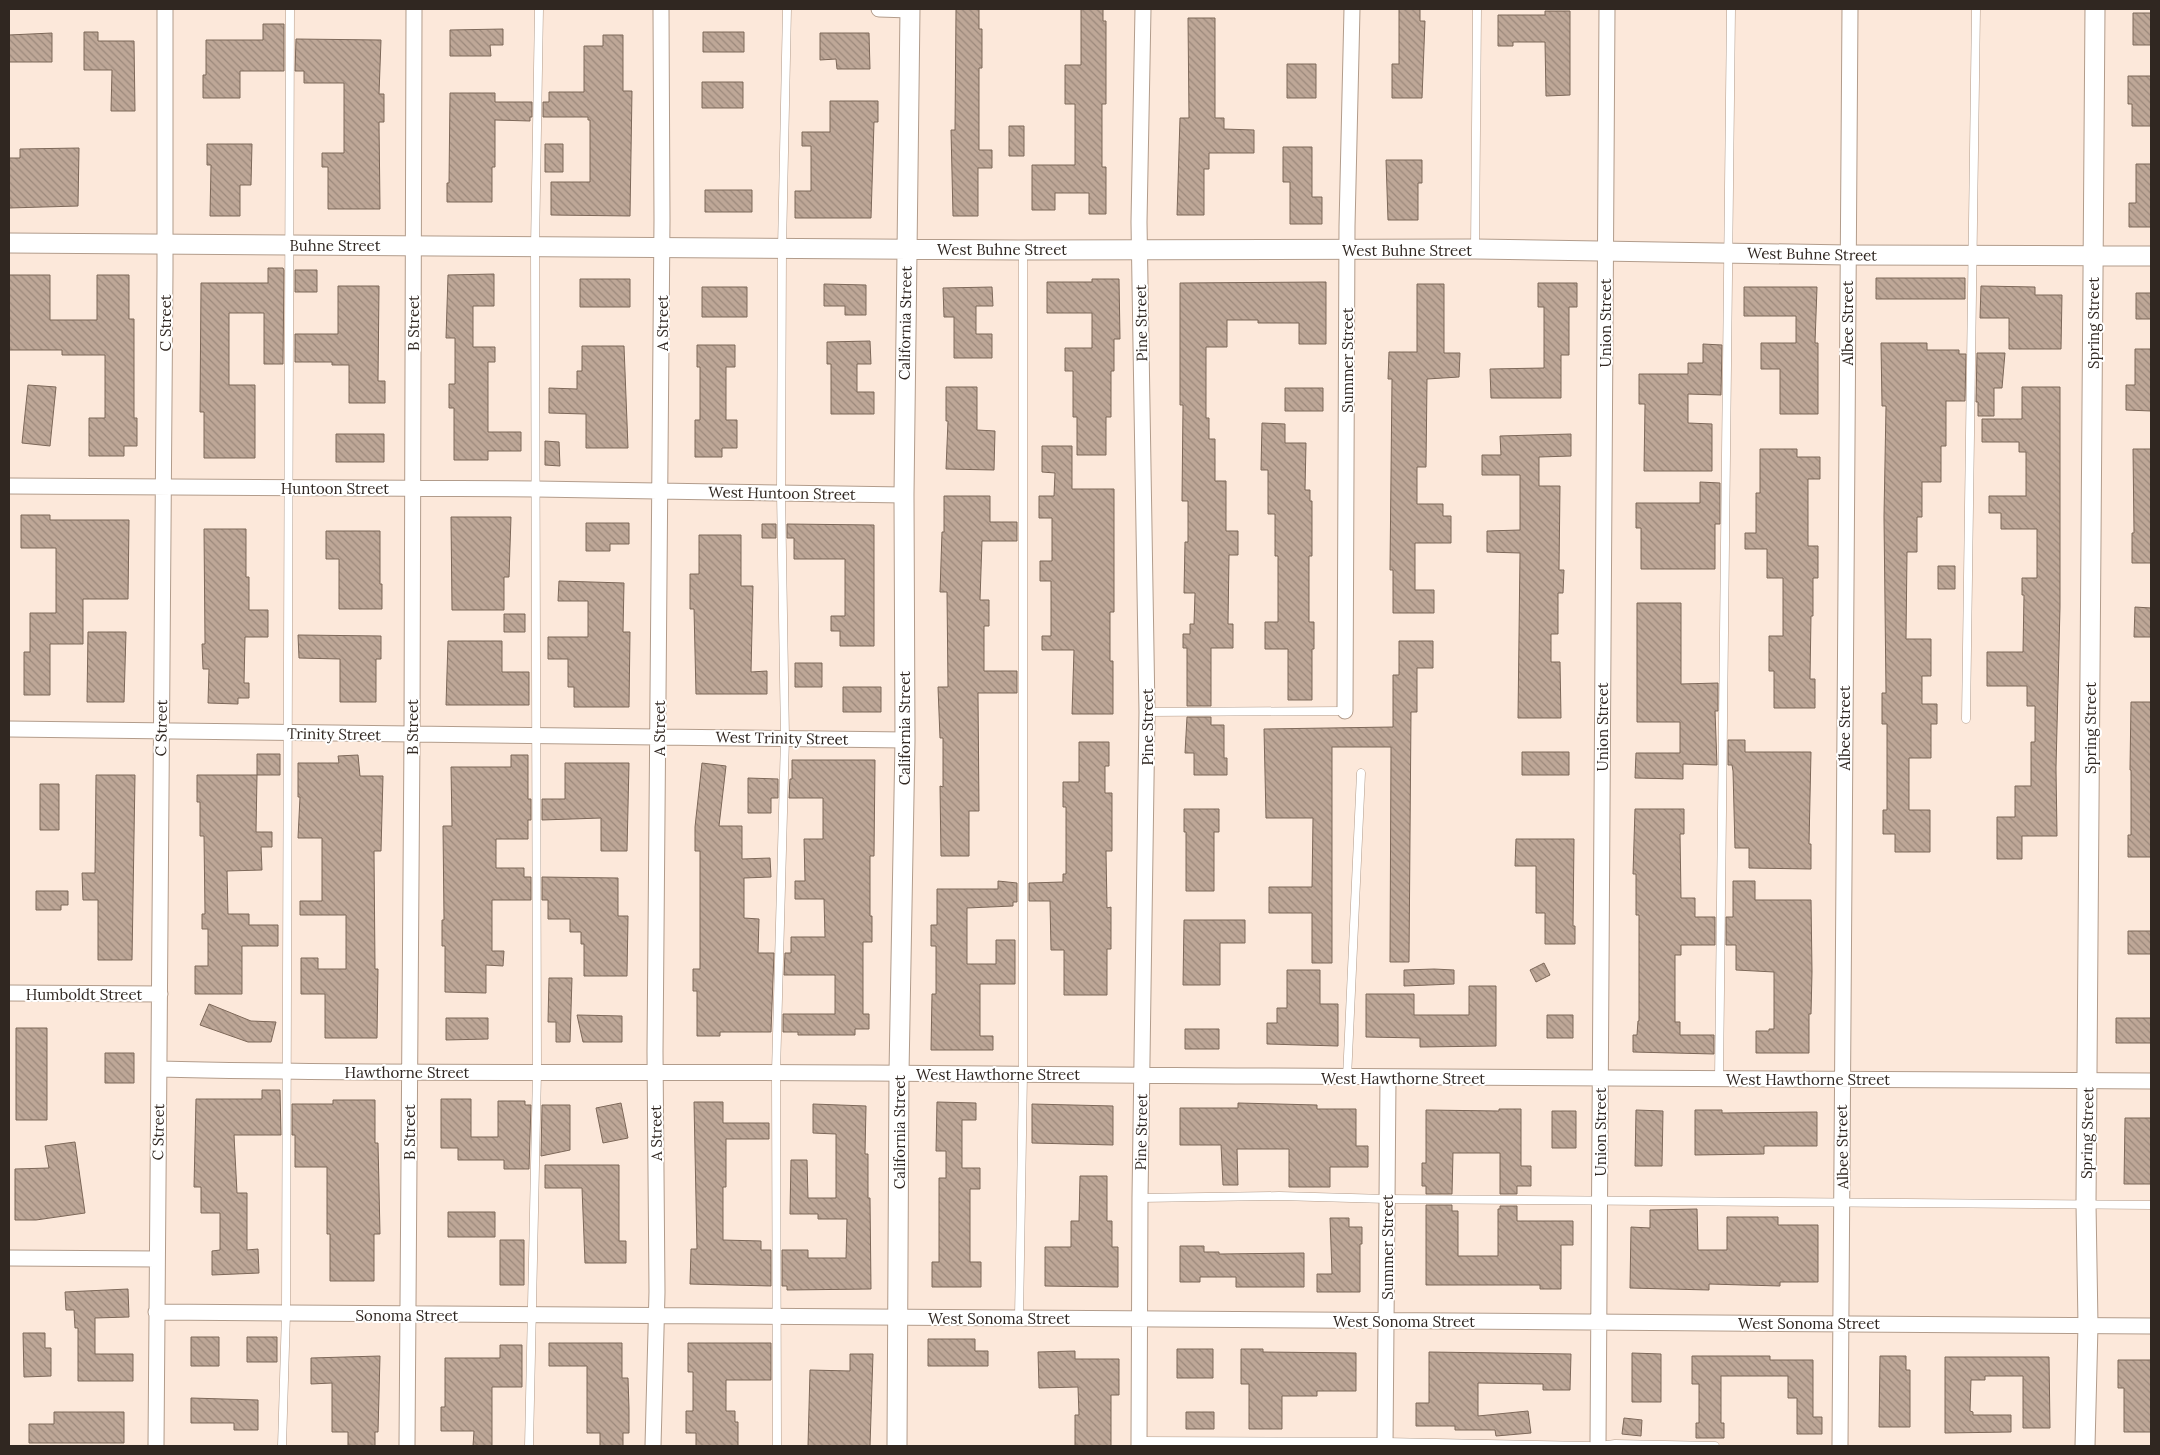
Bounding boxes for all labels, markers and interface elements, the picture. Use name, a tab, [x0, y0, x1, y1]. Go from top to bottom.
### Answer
street label: Buhne Street	[290, 236, 381, 255]
street label: West Buhne Street	[937, 240, 1067, 259]
street label: West Buhne Street	[1342, 241, 1472, 260]
street label: West Buhne Street	[1747, 243, 1877, 265]
street label: California Street	[895, 265, 915, 380]
street label: Spring Street	[2084, 277, 2103, 369]
street label: Union Street	[1596, 278, 1615, 367]
street label: Albee Street	[1838, 280, 1857, 366]
street label: Pine Street	[1131, 284, 1151, 362]
street label: C Street	[156, 294, 175, 351]
street label: B Street	[404, 295, 423, 351]
street label: A Street	[653, 295, 672, 352]
street label: Summer Street	[1338, 307, 1357, 413]
street label: Huntoon Street	[281, 479, 389, 498]
street label: West Huntoon Street	[708, 482, 856, 504]
street label: California Street	[895, 671, 914, 785]
street label: Union Street	[1593, 682, 1612, 771]
street label: Spring Street	[2081, 682, 2100, 774]
street label: Albee Street	[1835, 685, 1854, 771]
street label: Pine Street	[1138, 688, 1157, 766]
street label: C Street	[151, 699, 171, 757]
street label: B Street	[403, 699, 422, 755]
street label: A Street	[650, 700, 669, 757]
street label: Trinity Street	[287, 724, 381, 744]
street label: West Trinity Street	[715, 727, 849, 749]
street label: Humboldt Street	[26, 985, 142, 1004]
street label: Hawthorne Street	[345, 1063, 470, 1082]
street label: West Hawthorne Street	[916, 1065, 1080, 1084]
street label: West Hawthorne Street	[1321, 1069, 1485, 1088]
street label: West Hawthorne Street	[1726, 1070, 1890, 1089]
street label: California Street	[890, 1075, 909, 1189]
street label: Union Street	[1591, 1087, 1610, 1176]
street label: Spring Street	[2077, 1087, 2097, 1179]
street label: Pine Street	[1131, 1093, 1151, 1171]
street label: C Street	[148, 1103, 168, 1161]
street label: B Street	[400, 1104, 419, 1160]
street label: Albee Street	[1832, 1104, 1852, 1191]
street label: A Street	[646, 1105, 666, 1162]
street label: Summer Street	[1378, 1194, 1397, 1300]
street label: Sonoma Street	[356, 1306, 459, 1325]
street label: West Sonoma Street	[928, 1309, 1070, 1328]
street label: West Sonoma Street	[1333, 1312, 1475, 1331]
street label: West Sonoma Street	[1738, 1314, 1880, 1333]

